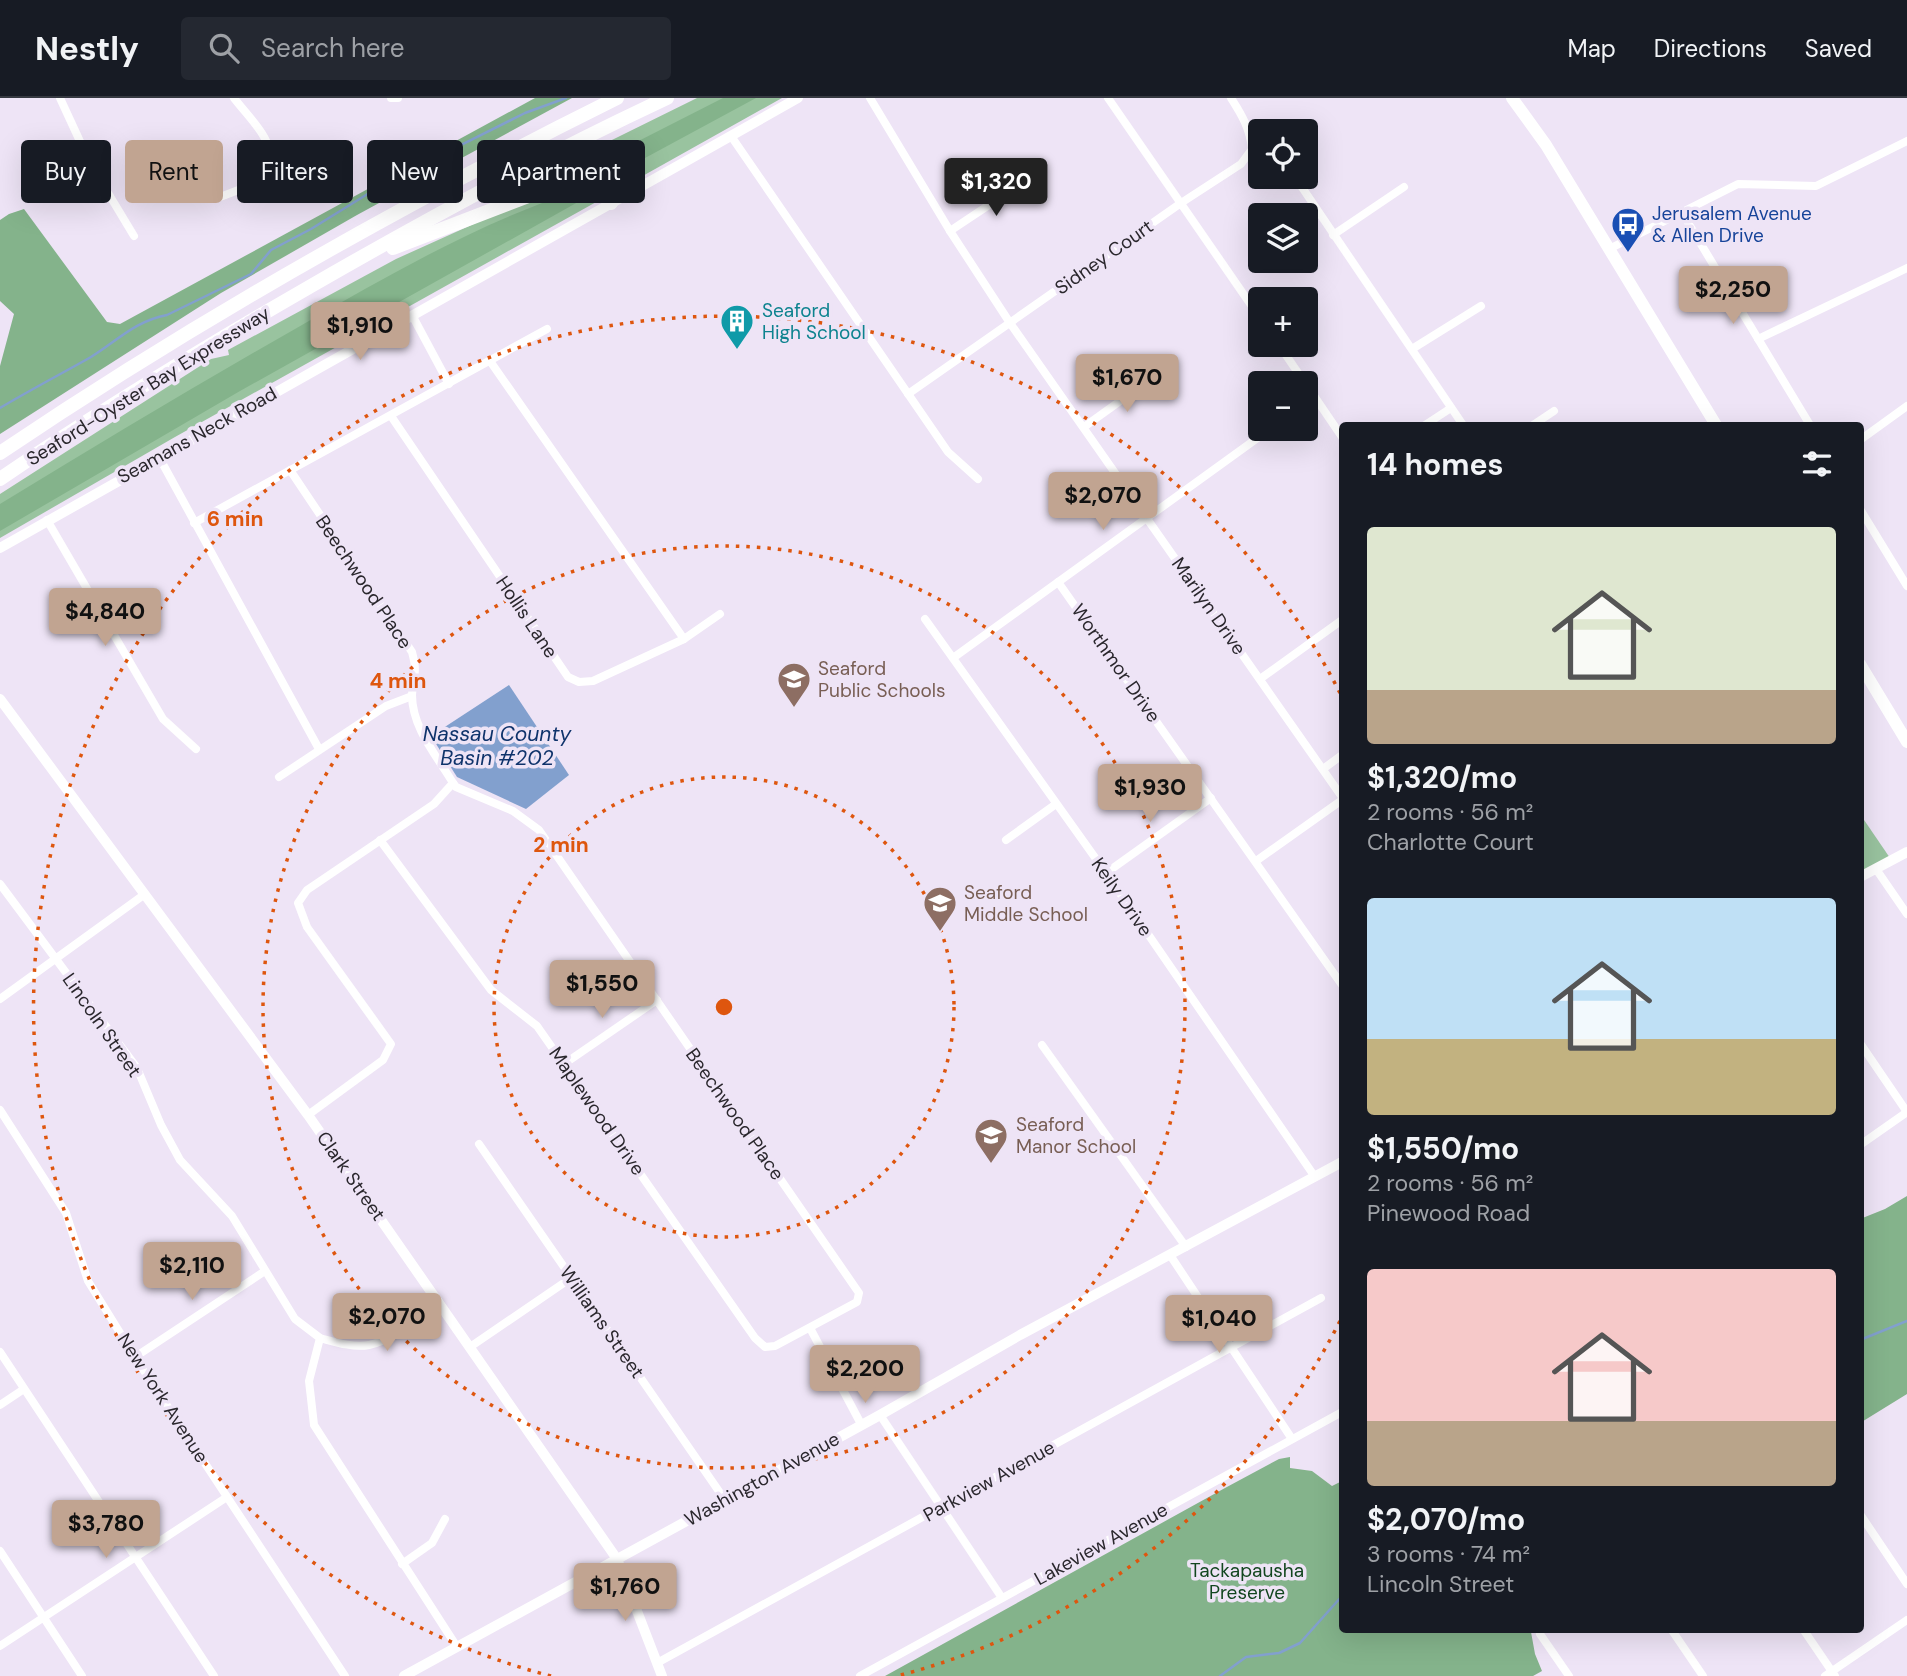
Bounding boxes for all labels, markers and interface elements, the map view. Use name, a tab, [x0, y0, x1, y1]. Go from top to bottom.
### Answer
search box	[181, 17, 671, 80]
text: Nestly	[35, 27, 139, 70]
icon: search	[205, 29, 243, 67]
text: Search here	[261, 31, 405, 65]
text: Map	[1568, 33, 1616, 64]
text: Directions	[1654, 33, 1767, 64]
text: Saved	[1805, 33, 1872, 64]
map controls	[1248, 119, 1318, 441]
button: locate	[1248, 119, 1318, 189]
chip: Buy	[21, 140, 111, 203]
chip: Rent	[125, 140, 223, 203]
chip: Filters	[237, 140, 353, 203]
chip: New	[367, 140, 463, 203]
chip: Apartment	[477, 140, 645, 203]
pin: $1,320	[939, 158, 1053, 218]
text: $1,320	[960, 166, 1032, 196]
place label: Jerusalem Avenue & Allen Drive	[1652, 201, 1812, 248]
button: layers	[1248, 203, 1318, 273]
bus stop icon: Jerusalem Avenue & Allen Drive	[1609, 205, 1647, 254]
street label: Sidney Court	[1050, 214, 1158, 300]
pin: $2,250	[1676, 266, 1790, 326]
text: $2,250	[1695, 274, 1771, 304]
button: +	[1248, 287, 1318, 357]
place label: Seaford High School	[762, 298, 866, 345]
street label: Seaford-Oyster Bay Expressway	[22, 300, 275, 471]
pin: $1,910	[303, 302, 417, 362]
building icon: Seaford High School	[718, 302, 756, 351]
text: $1,910	[327, 310, 393, 340]
pin: $1,670	[1070, 354, 1184, 414]
text: $1,670	[1092, 362, 1162, 392]
button: −	[1248, 371, 1318, 441]
street label: Seamans Neck Road	[113, 381, 281, 489]
text: 14 homes	[1367, 445, 1504, 484]
icon: filters	[1798, 445, 1836, 483]
pin: $2,070	[1046, 472, 1160, 532]
text: $2,070	[1064, 480, 1142, 510]
text: 6 min	[207, 505, 263, 533]
street label: Beechwood Place	[310, 510, 418, 654]
street label: Marilyn Drive	[1166, 552, 1252, 660]
street label: Hollis Lane	[490, 571, 564, 663]
icon: home	[1539, 572, 1665, 698]
pin: $4,840	[48, 588, 162, 648]
text: $4,840	[65, 596, 145, 626]
street label: Worthmor Drive	[1066, 599, 1166, 727]
place label: Seaford Public Schools	[818, 656, 946, 703]
school or university icon: Seaford Public Schools	[775, 660, 813, 709]
text: 4 min	[369, 667, 427, 695]
water label: Nassau County Basin #202	[423, 720, 573, 772]
text: $1,320/mo	[1367, 758, 1517, 797]
pin: $1,930	[1093, 764, 1207, 824]
text: $1,930	[1114, 772, 1186, 802]
text: 2 rooms · 56 m²	[1367, 797, 1533, 827]
text: Charlotte Court	[1367, 827, 1534, 857]
text: 2 min	[533, 831, 589, 859]
street label: Keily Drive	[1086, 853, 1158, 941]
place label: Seaford Middle School	[964, 880, 1088, 927]
school or university icon: Seaford Middle School	[921, 884, 959, 933]
icon: home	[1539, 943, 1665, 1069]
pin: $1,550	[545, 960, 659, 1020]
street label: Lincoln Street	[57, 968, 147, 1082]
text: $1,550	[566, 968, 638, 998]
centre of rings	[712, 995, 736, 1019]
street label: Maplewood Drive	[543, 1042, 651, 1180]
street label: Beechwood Place	[680, 1043, 790, 1185]
place label: Seaford Manor School	[1016, 1112, 1136, 1159]
school or university icon: Seaford Manor School	[972, 1116, 1010, 1165]
street label: Clark Street	[311, 1126, 391, 1226]
text: $1,550/mo	[1367, 1129, 1519, 1168]
text: 2 rooms · 56 m²	[1367, 1168, 1533, 1198]
text: Pinewood Road	[1367, 1198, 1530, 1228]
pin: $2,110	[135, 1242, 249, 1302]
text: $2,110	[159, 1250, 225, 1280]
street label: Williams Street	[554, 1261, 650, 1383]
pin: $2,070	[330, 1294, 444, 1353]
pin: $1,040	[1162, 1296, 1276, 1355]
text: $2,070	[348, 1301, 426, 1331]
text: $1,040	[1181, 1303, 1257, 1333]
icon: home	[1539, 1314, 1665, 1440]
street label: New York Avenue	[112, 1328, 214, 1468]
pin: $2,200	[808, 1346, 922, 1405]
text: $2,200	[826, 1353, 904, 1383]
street label: Washington Avenue	[680, 1426, 844, 1532]
street label: Parkview Avenue	[919, 1435, 1059, 1527]
street label: Lakeview Avenue	[1030, 1497, 1172, 1591]
pin: $3,780	[49, 1500, 163, 1560]
text: $2,070/mo	[1367, 1500, 1525, 1539]
text: $3,780	[68, 1508, 144, 1538]
text: 3 rooms · 74 m²	[1367, 1539, 1530, 1569]
park label: Tackapausha Preserve	[1190, 1558, 1304, 1605]
pin: $1,760	[568, 1564, 682, 1623]
text: Lincoln Street	[1367, 1569, 1514, 1599]
text: $1,760	[590, 1571, 660, 1601]

